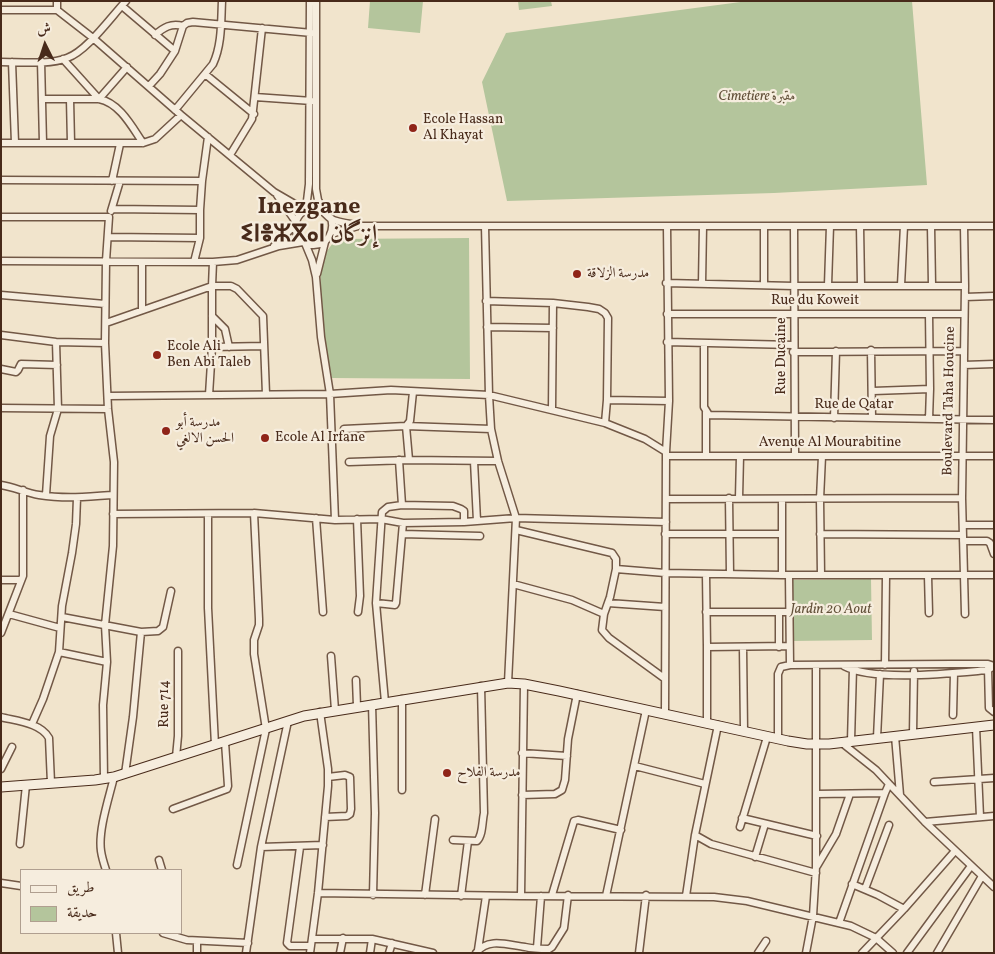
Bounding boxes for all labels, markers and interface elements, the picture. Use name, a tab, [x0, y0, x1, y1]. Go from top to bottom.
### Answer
north arrow	[20, 20, 70, 70]
text: ش	[36, 20, 52, 39]
park label: Cimetiere مقبرة	[718, 89, 796, 105]
place label: Ecole Hassan Al Khayat	[423, 112, 503, 144]
marker: Ecole Hassan Al Khayat	[407, 122, 419, 134]
district label: Inezgane ⵉⵏⴻⵣⴳⴰⵏ إنزگان	[241, 195, 377, 251]
place label: مدرسة الزلاقة	[587, 266, 649, 282]
marker: مدرسة الزلاقة	[571, 268, 583, 280]
street label: Rue du Koweit	[771, 293, 859, 309]
street label: Rue Ducaine	[774, 317, 790, 395]
street label: Boulevard Taha Houcine	[940, 326, 960, 476]
place label: Ecole Ali Ben Abi Taleb	[167, 339, 251, 372]
marker: Ecole Ali Ben Abi Taleb	[151, 349, 163, 361]
street label: Rue de Qatar	[815, 397, 893, 413]
place label: مدرسة أبو الحسن الالغي	[176, 415, 234, 448]
marker: مدرسة أبو الحسن الالغي	[160, 425, 172, 437]
place label: Ecole Al Irfane	[275, 430, 365, 446]
marker: Ecole Al Irfane	[259, 432, 271, 444]
street label: Avenue Al Mourabitine	[759, 435, 901, 451]
park label: Jardin 20 Aout	[790, 602, 872, 618]
street label: Rue 714	[157, 680, 173, 728]
place label: مدرسة الفلاح	[457, 765, 520, 781]
marker: مدرسة الفلاح	[441, 767, 453, 779]
legend	[20, 869, 182, 934]
text: طريق	[67, 878, 94, 899]
text: حديقة	[67, 903, 97, 924]

